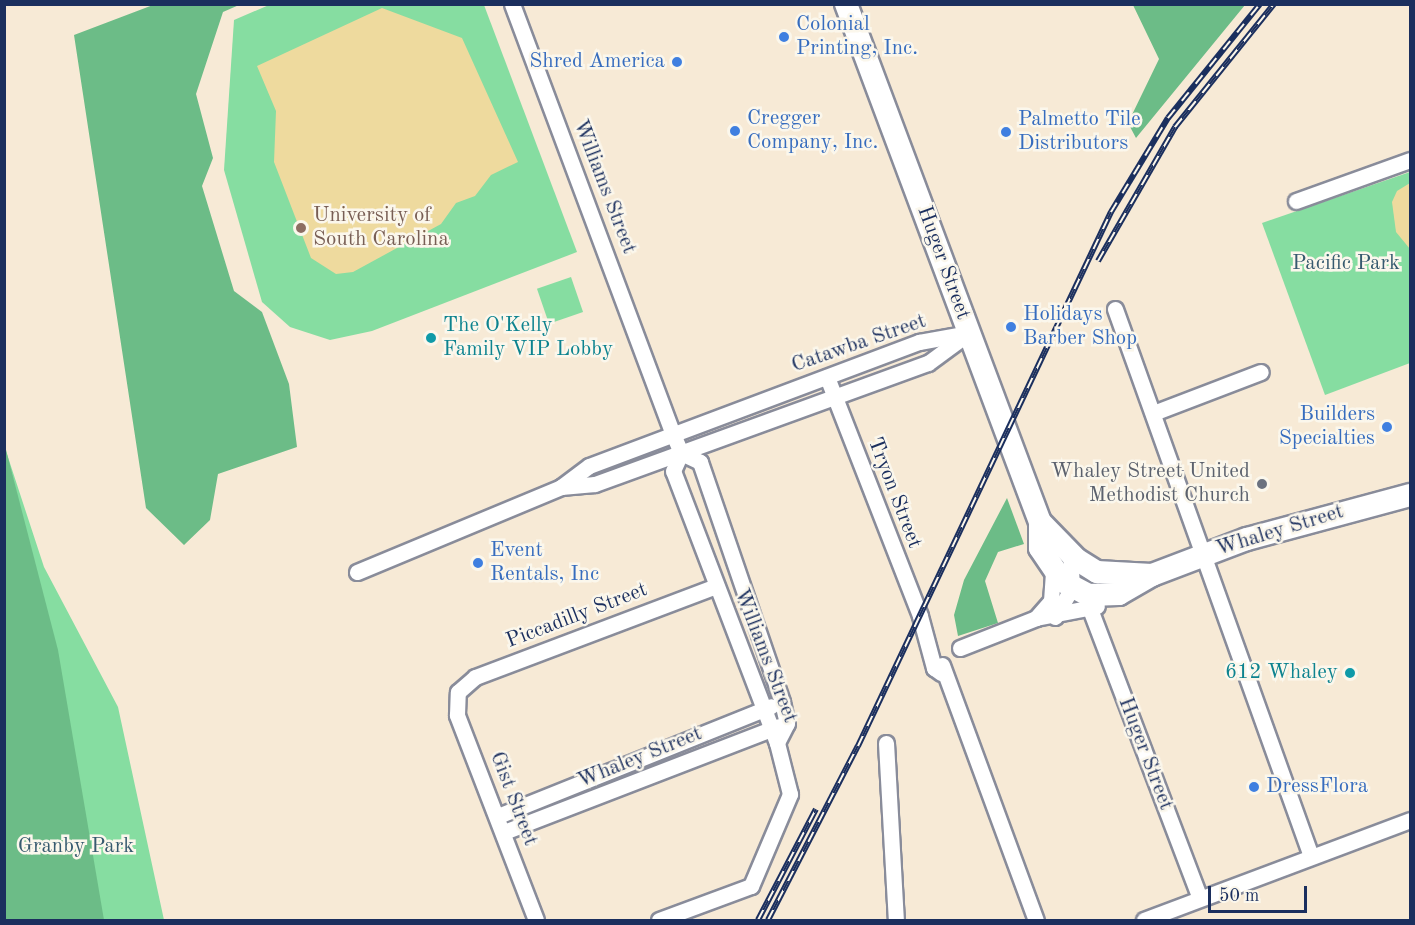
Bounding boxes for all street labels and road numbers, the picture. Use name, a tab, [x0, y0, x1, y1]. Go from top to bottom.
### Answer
street label: Williams Street	[567, 116, 641, 258]
street label: Huger Street	[911, 203, 975, 323]
street label: Catawba Street	[788, 309, 930, 379]
street label: Tryon Street	[861, 434, 927, 552]
street label: Whaley Street	[1213, 500, 1347, 562]
street label: Piccadilly Street	[503, 577, 651, 655]
street label: Williams Street	[728, 585, 802, 727]
street label: Huger Street	[1112, 694, 1178, 814]
street label: Whaley Street	[574, 722, 706, 794]
street label: Gist Street	[484, 748, 542, 850]

